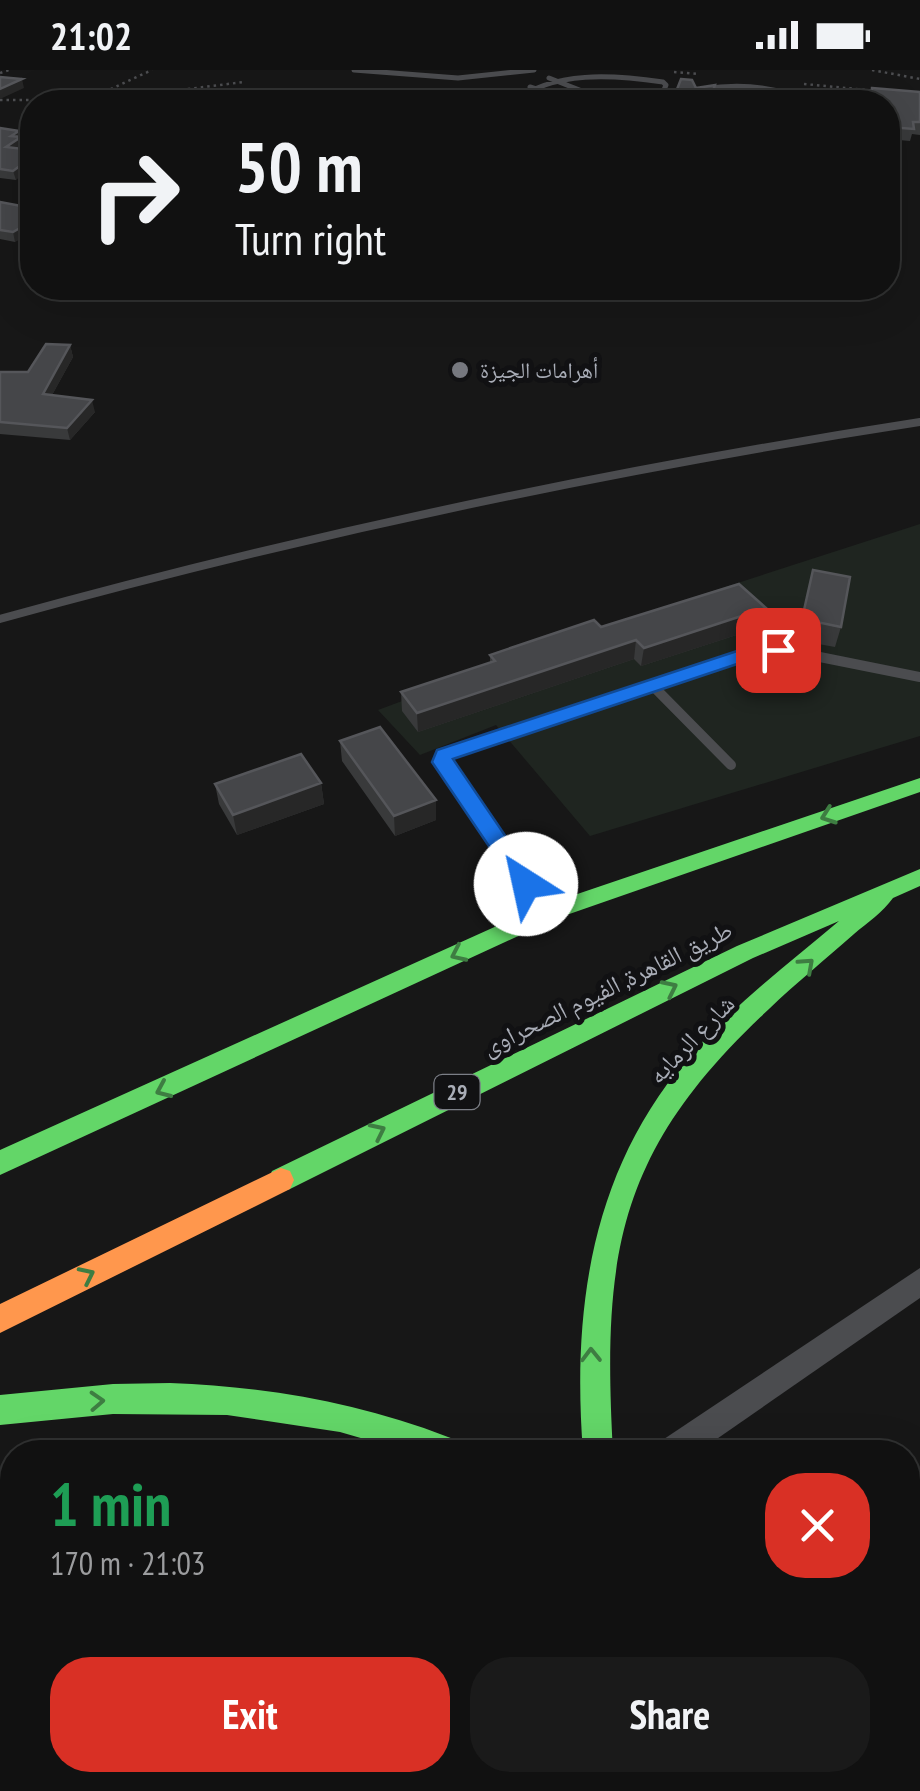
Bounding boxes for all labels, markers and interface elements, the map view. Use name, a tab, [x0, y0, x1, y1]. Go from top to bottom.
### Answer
text: 21:02	[50, 11, 132, 60]
text: 50 m	[235, 121, 363, 211]
icon: right	[70, 130, 200, 260]
text: Turn right	[235, 209, 386, 267]
place label: أهرامات الجيزة	[480, 356, 598, 384]
marker: أهرامات الجيزة	[449, 359, 471, 381]
pin	[736, 608, 821, 693]
icon: arrive	[751, 623, 806, 678]
one-way arrow	[820, 804, 837, 825]
position arrow	[474, 832, 578, 936]
street label: طريق القاهرة, الفيوم الصحراوى	[477, 913, 738, 1064]
one-way arrow	[450, 941, 468, 961]
one-way arrow	[795, 959, 814, 977]
one-way arrow	[660, 980, 678, 1000]
street label: شارع الرمايه	[641, 988, 741, 1090]
road number: 29	[434, 1075, 480, 1109]
one-way arrow	[155, 1078, 173, 1098]
one-way arrow	[368, 1124, 386, 1143]
one-way arrow	[77, 1268, 95, 1288]
one-way arrow	[580, 1347, 602, 1362]
one-way arrow	[89, 1391, 105, 1412]
text: 1 min	[50, 1465, 171, 1543]
button: close	[765, 1473, 870, 1578]
text: 170 m · 21:03	[50, 1542, 205, 1584]
button: Exit	[50, 1657, 450, 1772]
button: Share	[470, 1657, 870, 1772]

